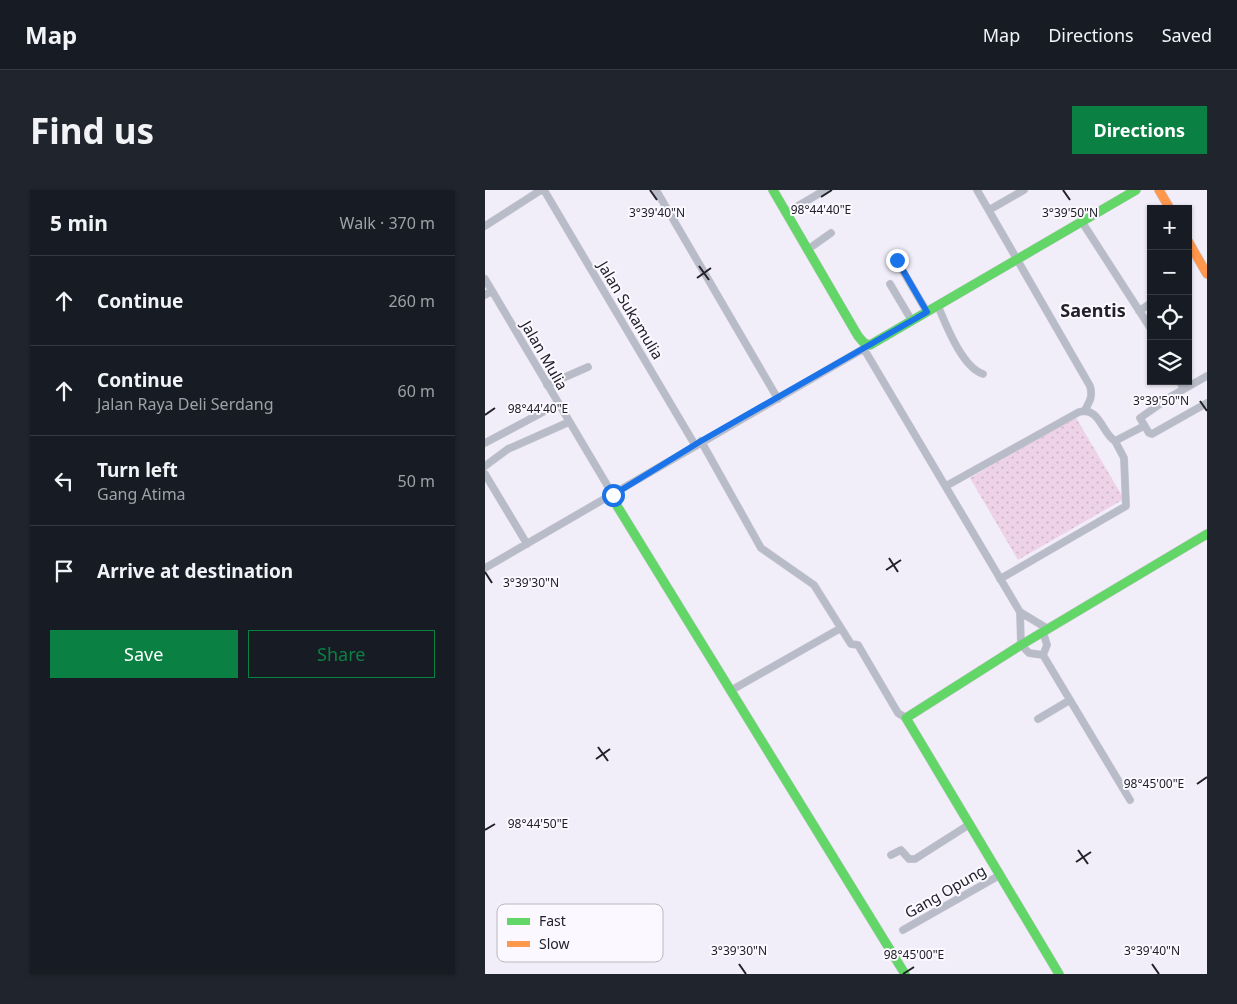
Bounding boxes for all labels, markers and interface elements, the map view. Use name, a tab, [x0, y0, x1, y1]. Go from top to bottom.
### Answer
text: Map	[25, 18, 77, 51]
text: Map	[983, 23, 1020, 47]
text: Directions	[1048, 23, 1134, 47]
text: Saved	[1162, 23, 1212, 47]
button: Directions	[1072, 106, 1207, 154]
text: Find us	[30, 107, 154, 154]
text: 98°44'40"E	[791, 201, 851, 218]
text: 3°39'40"N	[629, 204, 685, 221]
text: 3°39'50"N	[1042, 204, 1098, 221]
map controls	[1147, 205, 1192, 385]
button: +	[1147, 205, 1192, 250]
text: 5 min	[50, 209, 108, 237]
text: Walk · 370 m	[340, 212, 435, 234]
route end	[886, 249, 909, 272]
button: −	[1147, 250, 1192, 295]
street label: Jalan Sukamulia	[593, 255, 668, 363]
icon: ahead	[50, 287, 78, 315]
text: Continue	[97, 288, 183, 314]
text: 260 m	[388, 290, 435, 312]
button: locate	[1147, 295, 1192, 340]
district label: Saentis	[1060, 298, 1126, 322]
street label: Jalan Mulia	[516, 315, 573, 393]
button: layers	[1147, 340, 1192, 385]
text: Continue	[97, 367, 183, 393]
icon: ahead	[50, 377, 78, 405]
text: 60 m	[398, 380, 435, 402]
text: 3°39'50"N	[1133, 392, 1189, 409]
text: Jalan Raya Deli Serdang	[97, 393, 273, 415]
text: 98°44'40"E	[508, 400, 568, 417]
text: Turn left	[97, 457, 178, 483]
icon: left	[50, 467, 78, 495]
text: 50 m	[398, 470, 435, 492]
text: Gang Atima	[97, 483, 186, 505]
route start	[602, 484, 625, 507]
icon: arrive	[50, 557, 78, 585]
text: Arrive at destination	[97, 558, 293, 584]
text: 3°39'30"N	[503, 574, 559, 591]
button: Save	[50, 630, 238, 678]
button: Share	[248, 630, 435, 678]
text: 98°45'00"E	[1124, 775, 1184, 792]
text: 98°44'50"E	[508, 815, 568, 832]
street label: Gang Opung	[901, 860, 989, 922]
legend	[497, 904, 663, 962]
text: Fast	[539, 911, 566, 930]
text: Slow	[539, 934, 570, 953]
text: 3°39'30"N	[711, 942, 767, 959]
text: 3°39'40"N	[1124, 942, 1180, 959]
text: 98°45'00"E	[884, 946, 944, 963]

